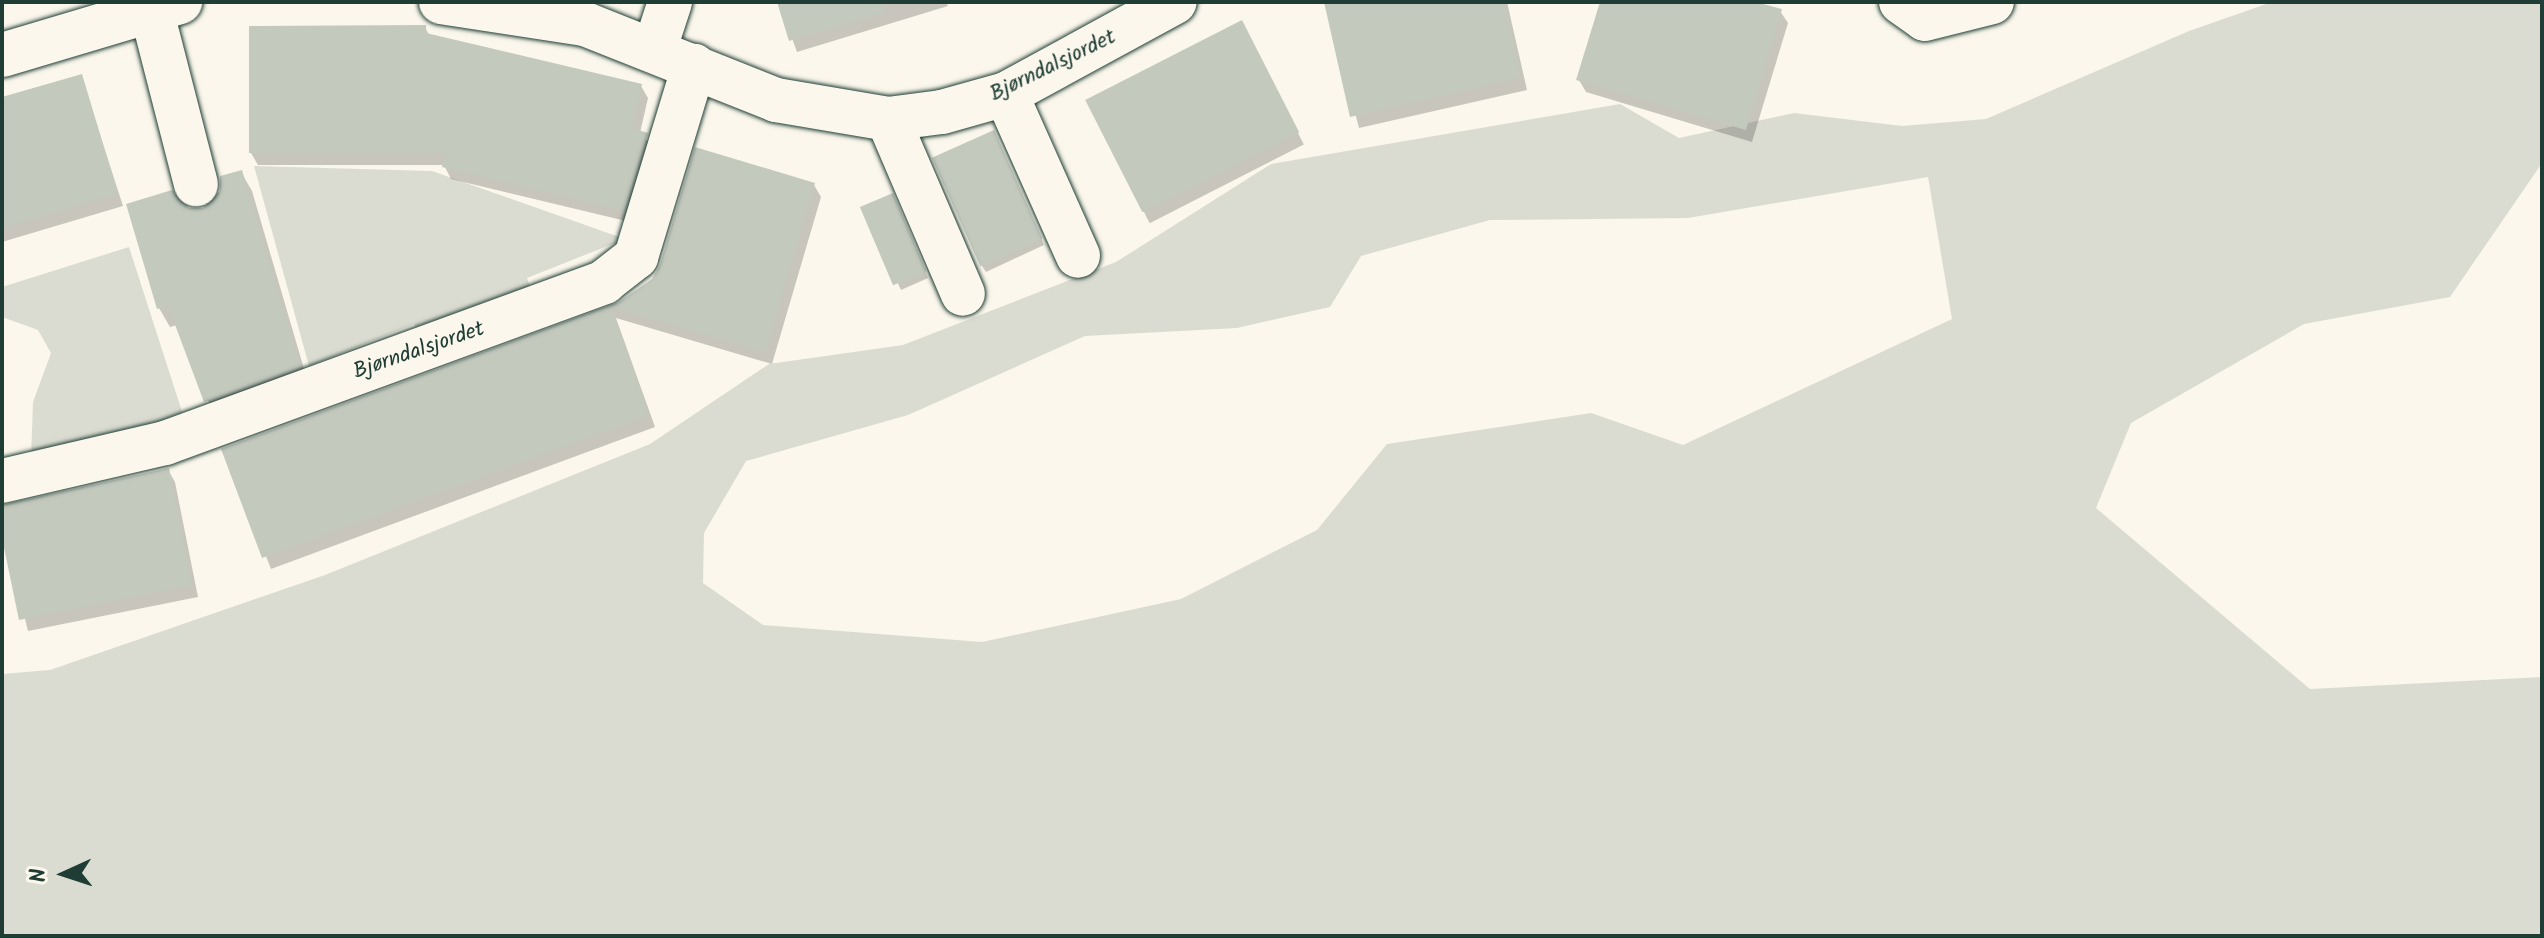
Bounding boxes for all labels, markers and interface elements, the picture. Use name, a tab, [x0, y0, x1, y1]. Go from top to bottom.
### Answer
street label: Bjørndalsjordet	[986, 24, 1120, 108]
street label: Bjørndalsjordet	[350, 316, 488, 386]
north arrow	[24, 834, 104, 914]
text: N	[22, 867, 57, 883]

